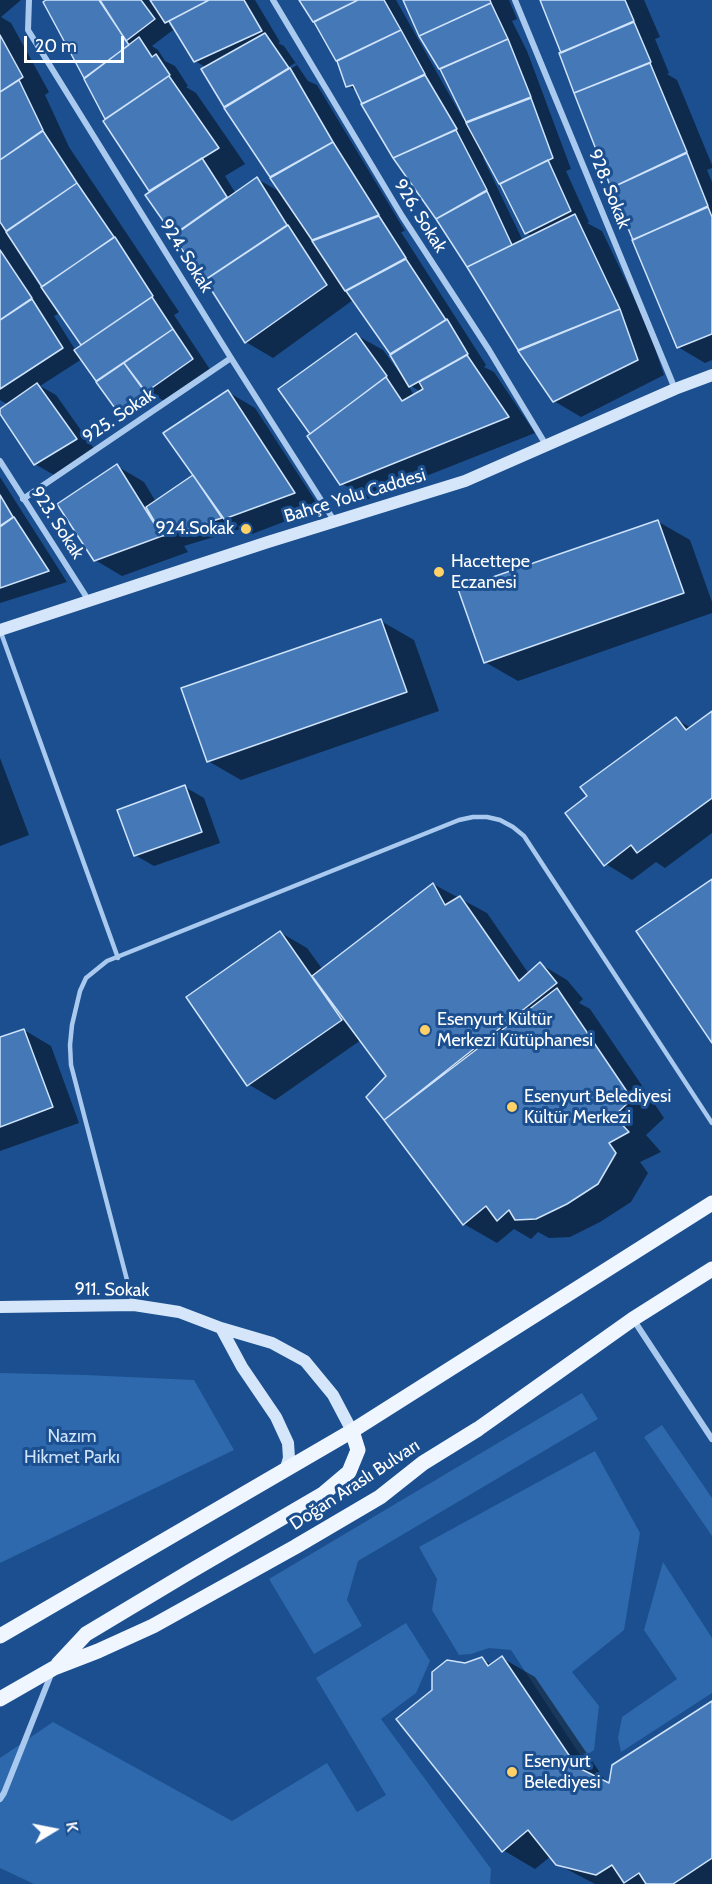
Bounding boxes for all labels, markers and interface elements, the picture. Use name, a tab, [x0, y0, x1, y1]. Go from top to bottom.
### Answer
scale bar	[27, 24, 128, 62]
text: 20 m	[35, 35, 77, 57]
street label: 928. Sokak	[583, 146, 635, 232]
street label: 926. Sokak	[389, 175, 451, 257]
street label: 924. Sokak	[155, 215, 217, 297]
street label: 925. Sokak	[79, 384, 159, 448]
street label: Bahçe Yolu Caddesi	[282, 464, 428, 528]
street label: 923. Sokak	[26, 483, 88, 563]
place label: 924.Sokak	[155, 518, 234, 540]
marker: 924.Sokak	[239, 522, 253, 536]
place label: Hacettepe Eczanesi	[451, 551, 530, 594]
marker: Hacettepe Eczanesi	[432, 565, 446, 579]
place label: Esenyurt Kültür Merkezi Kütüphanesi	[437, 1009, 593, 1052]
marker: Esenyurt Kültür Merkezi Kütüphanesi	[418, 1023, 432, 1037]
place label: Esenyurt Belediyesi Kültür Merkezi	[524, 1086, 671, 1128]
marker: Esenyurt Belediyesi Kültür Merkezi	[505, 1100, 519, 1114]
street label: 911. Sokak	[74, 1279, 150, 1301]
park label: Nazım Hikmet Parkı	[24, 1426, 120, 1468]
street label: Doğan Araslı Bulvarı	[286, 1435, 424, 1535]
place label: Esenyurt Belediyesi	[524, 1751, 601, 1794]
marker: Esenyurt Belediyesi	[505, 1765, 519, 1779]
north arrow	[24, 1800, 84, 1860]
text: K	[62, 1820, 82, 1833]

